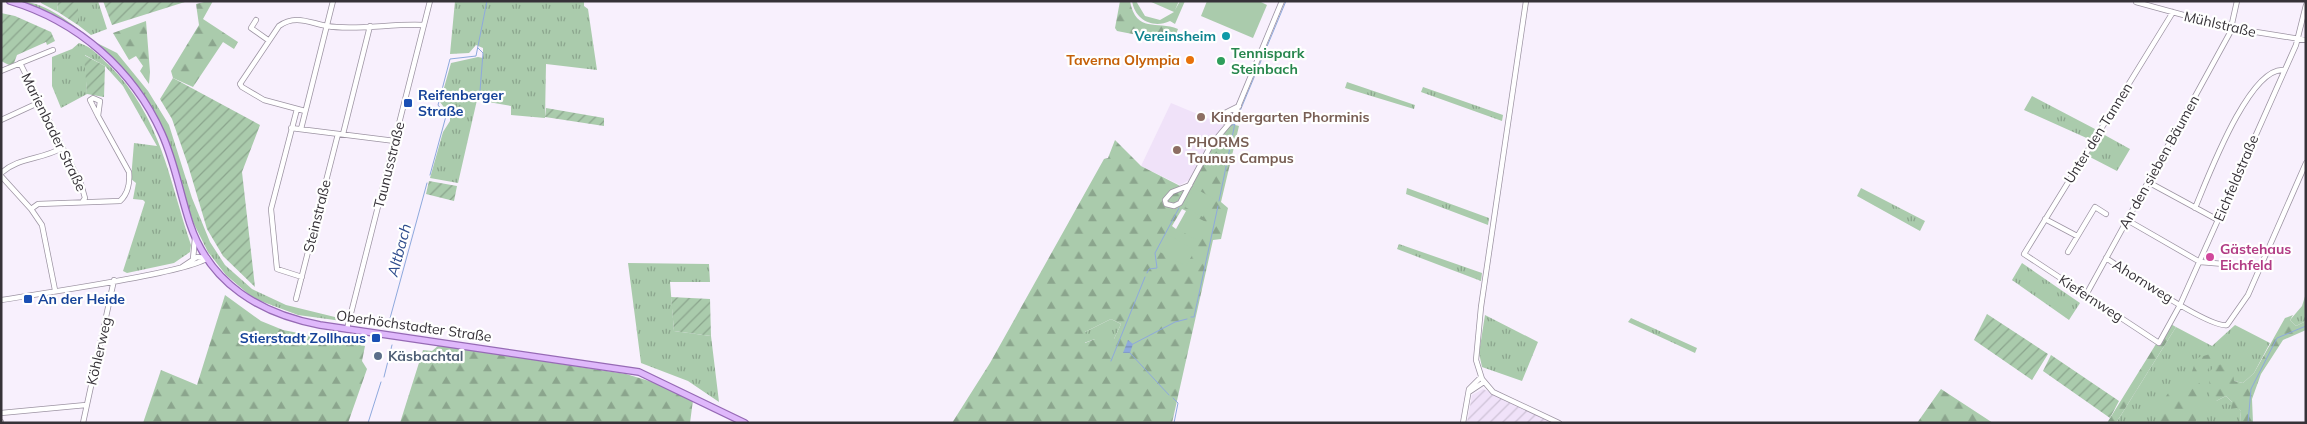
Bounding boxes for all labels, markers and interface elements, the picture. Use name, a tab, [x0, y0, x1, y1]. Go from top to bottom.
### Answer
street label: Mühlstraße	[2182, 7, 2258, 41]
place label: Vereinsheim	[1134, 27, 1216, 45]
marker: Vereinsheim	[1220, 30, 1232, 42]
place label: Tennispark Steinbach	[1231, 44, 1305, 78]
place label: Taverna Olympia	[1066, 51, 1180, 69]
marker: Taverna Olympia	[1184, 54, 1196, 66]
marker: Tennispark Steinbach	[1215, 55, 1227, 67]
street label: Marienbader Straße	[17, 70, 91, 194]
street label: Unter den Tannen	[2060, 79, 2136, 187]
place label: Reifenberger Straße	[418, 86, 504, 120]
street label: An den sieben Bäumen	[2115, 92, 2203, 232]
marker: Reifenberger Straße	[402, 97, 414, 109]
place label: Kindergarten Phorminis	[1211, 108, 1370, 126]
marker: Kindergarten Phorminis	[1195, 111, 1207, 123]
street label: Taunusstraße	[370, 120, 408, 210]
street label: Eichfeldstraße	[2210, 132, 2262, 224]
place label: PHORMS Taunus Campus	[1187, 133, 1294, 167]
marker: PHORMS Taunus Campus	[1171, 144, 1183, 156]
street label: Steinstraße	[299, 178, 335, 254]
water label: Altbach	[383, 221, 415, 280]
place label: Gästehaus Eichfeld	[2220, 240, 2291, 274]
marker: Gästehaus Eichfeld	[2204, 251, 2216, 263]
street label: Ahornweg	[2109, 255, 2177, 307]
street label: Kiefernweg	[2055, 270, 2127, 326]
place label: An der Heide	[38, 290, 125, 308]
marker: An der Heide	[22, 293, 34, 305]
street label: Oberhöchstadter Straße	[335, 306, 493, 346]
street label: Köhlerweg	[82, 315, 116, 387]
place label: Stierstadt Zollhaus	[240, 329, 366, 347]
marker: Stierstadt Zollhaus	[370, 332, 382, 344]
place label: Käsbachtal	[388, 347, 464, 365]
marker: Käsbachtal	[372, 350, 384, 362]

